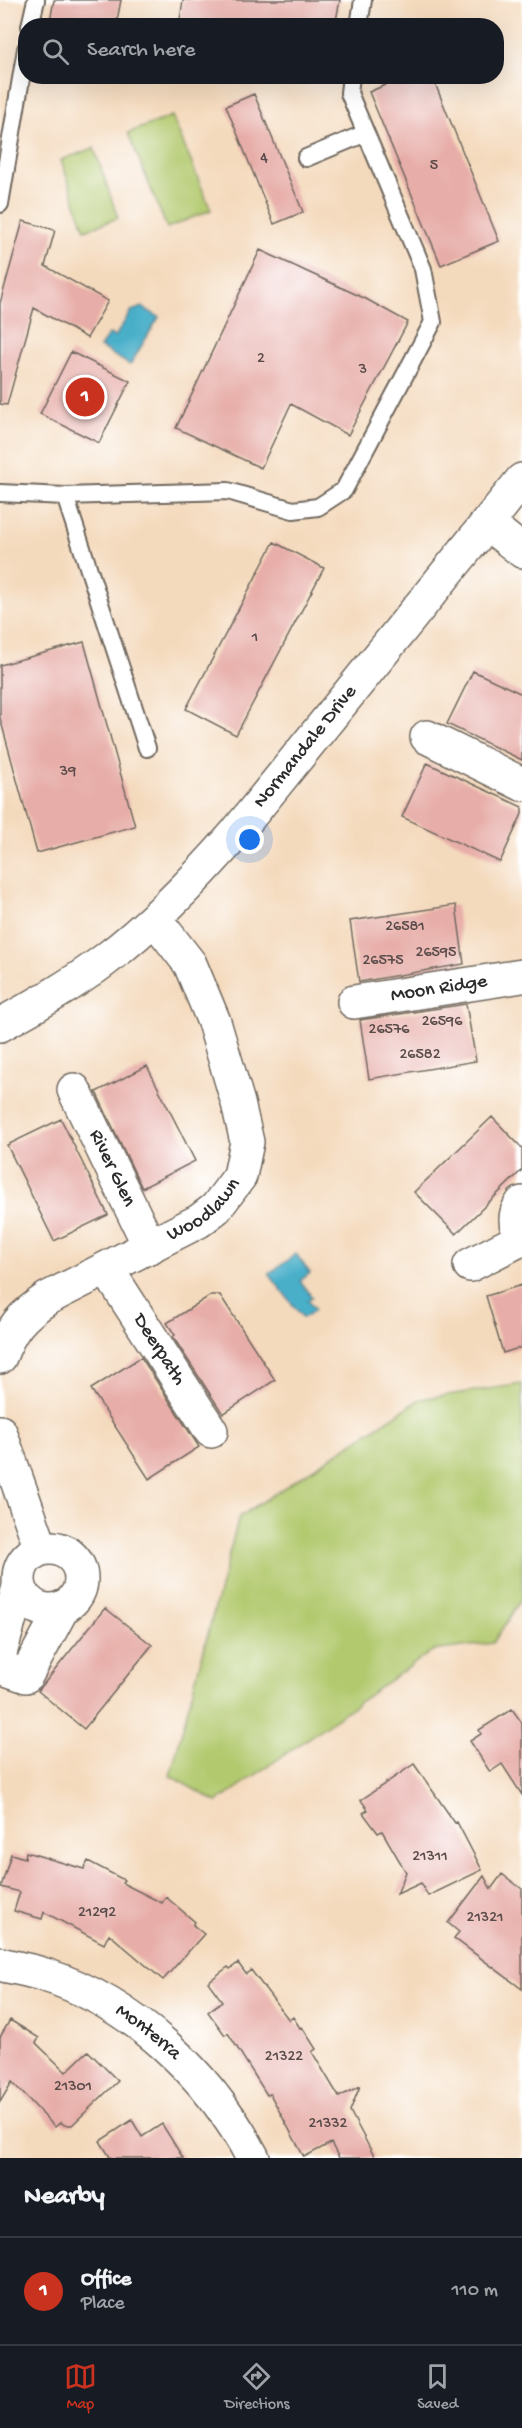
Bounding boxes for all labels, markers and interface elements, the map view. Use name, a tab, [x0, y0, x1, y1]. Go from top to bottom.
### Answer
search box	[18, 18, 504, 84]
icon: search	[39, 35, 72, 68]
text: Search here	[87, 38, 195, 64]
house number: 4	[260, 150, 268, 169]
house number: 5	[430, 157, 438, 176]
house number: 2	[257, 350, 265, 369]
house number: 3	[358, 361, 367, 380]
pin: 1	[66, 374, 104, 420]
house number: 1	[251, 629, 258, 648]
street label: Normandale Drive	[249, 680, 363, 813]
house number: 39	[59, 763, 76, 782]
your location	[235, 825, 264, 854]
house number: 26581	[385, 918, 425, 937]
house number: 26595	[416, 944, 456, 963]
house number: 26575	[362, 952, 404, 971]
street label: Moon Ridge	[389, 970, 489, 1008]
house number: 26596	[422, 1013, 463, 1032]
house number: 26576	[369, 1021, 410, 1040]
house number: 26582	[400, 1046, 441, 1065]
street label: River Glen	[84, 1126, 140, 1211]
street label: Woodlawn	[163, 1173, 246, 1247]
street label: Deerpath	[126, 1308, 190, 1390]
house number: 21311	[412, 1848, 448, 1867]
house number: 21292	[78, 1904, 116, 1923]
house number: 21321	[467, 1909, 503, 1928]
street label: Monterra	[111, 1999, 186, 2066]
house number: 21322	[265, 2048, 303, 2067]
house number: 21301	[54, 2078, 92, 2097]
house number: 21332	[309, 2115, 348, 2134]
text: Nearby	[24, 2182, 105, 2213]
text: Office	[81, 2267, 131, 2293]
text: 1	[39, 2280, 48, 2303]
text: 110 m	[452, 2280, 498, 2303]
text: Place	[81, 2293, 125, 2316]
tab: Map	[64, 2360, 97, 2415]
tab: Directions	[224, 2360, 290, 2415]
tab: Saved	[417, 2360, 458, 2415]

